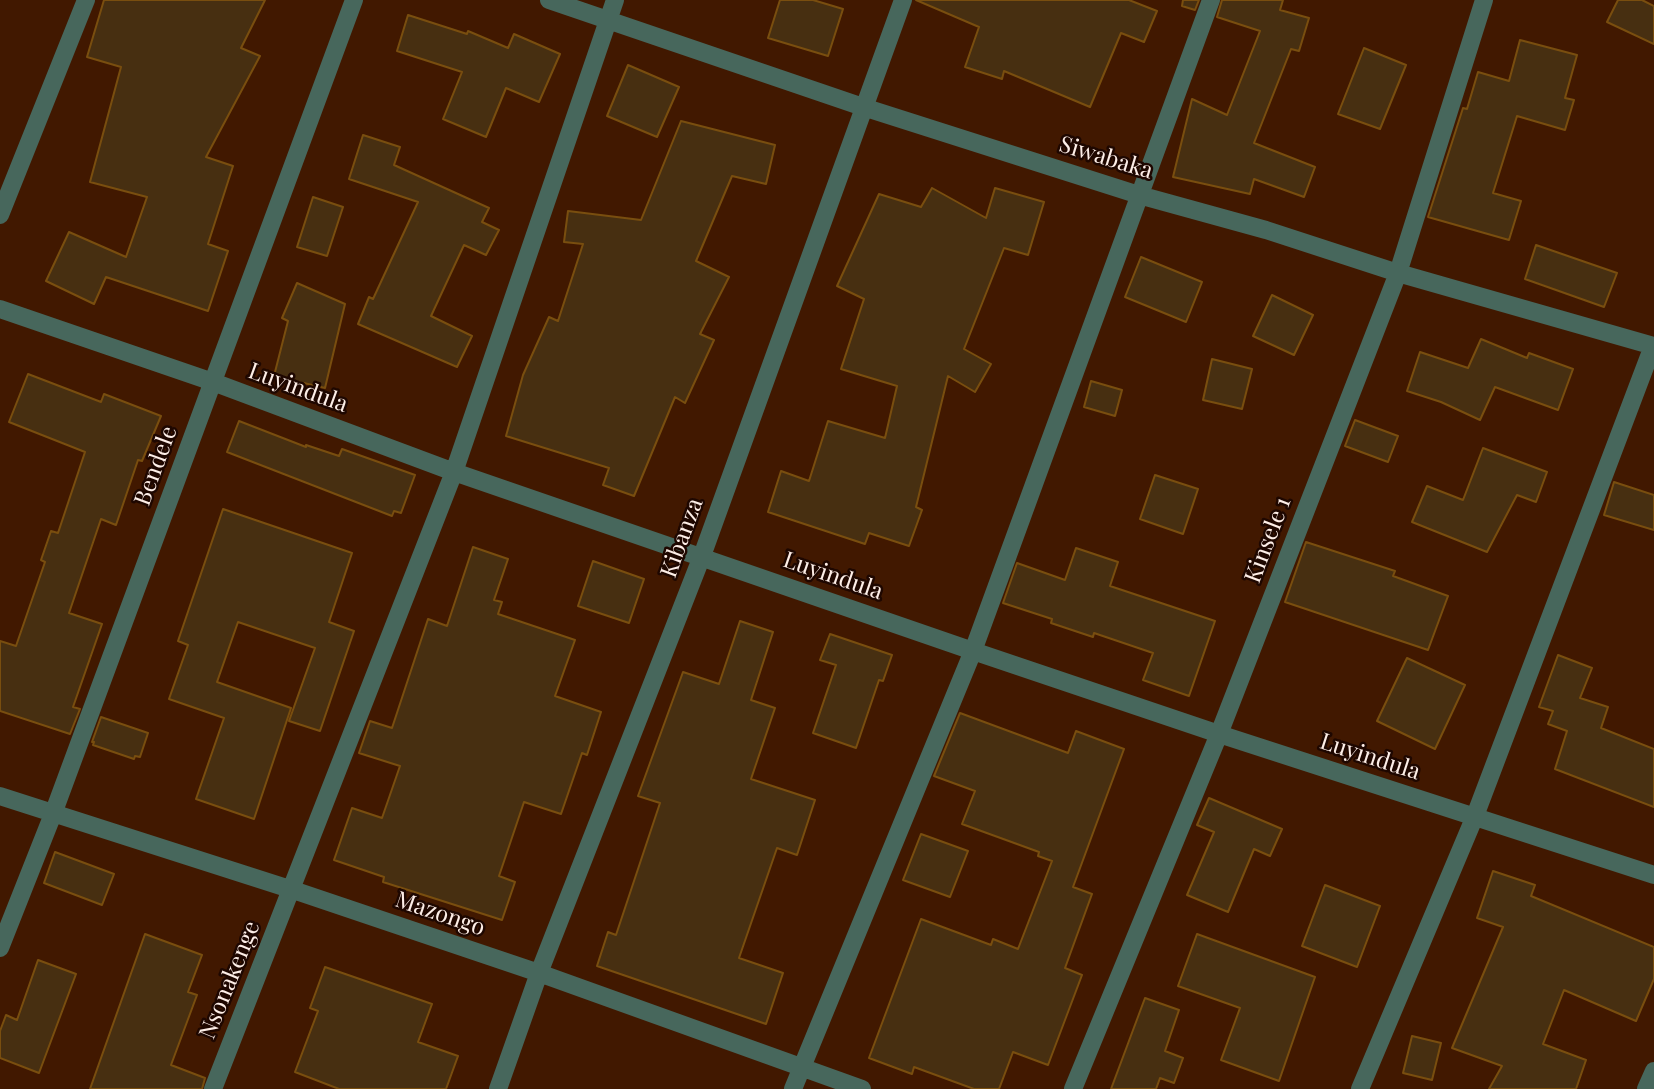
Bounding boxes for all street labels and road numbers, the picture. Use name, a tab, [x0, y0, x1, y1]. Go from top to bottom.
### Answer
street label: Siwabaka	[1056, 131, 1156, 185]
street label: Luyindula	[245, 357, 351, 419]
street label: Bendele	[129, 422, 183, 510]
street label: Kinsele 1	[1239, 493, 1297, 587]
street label: Kibanza	[655, 495, 709, 581]
street label: Luyindula	[779, 546, 887, 606]
street label: Luyindula	[1316, 728, 1424, 786]
street label: Mazongo	[392, 886, 488, 942]
street label: Nsonakenge	[194, 917, 266, 1043]

